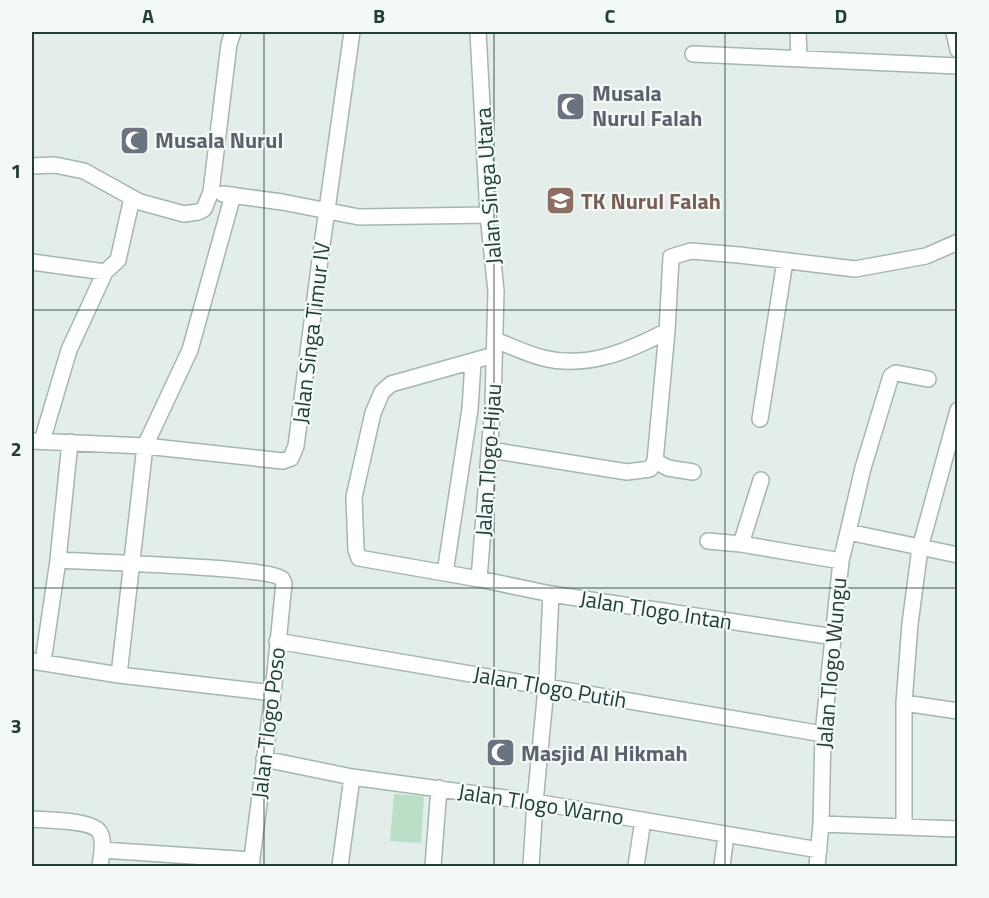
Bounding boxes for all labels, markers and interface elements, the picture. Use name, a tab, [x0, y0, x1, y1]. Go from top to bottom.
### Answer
text: A	[142, 0, 154, 31]
text: B	[373, 0, 385, 31]
text: C	[605, 0, 616, 31]
text: D	[835, 0, 847, 31]
place label: Musala Nurul Falah	[592, 76, 702, 135]
mosque icon: Musala Nurul Falah	[555, 90, 587, 122]
street label: Jalan Singa Utara	[466, 106, 510, 266]
place label: Musala Nurul	[155, 123, 283, 157]
mosque icon: Musala Nurul	[118, 124, 150, 156]
text: 1	[10, 155, 22, 186]
place label: TK Nurul Falah	[581, 184, 721, 218]
school or university icon: TK Nurul Falah	[544, 185, 576, 217]
street label: Jalan Singa Timur IV	[283, 240, 339, 426]
street label: Jalan Tlogo Hijau	[466, 382, 510, 538]
text: 2	[10, 433, 22, 464]
street label: Jalan Tlogo Wungu	[807, 576, 855, 750]
street label: Jalan Tlogo Intan	[577, 581, 735, 639]
street label: Jalan Tlogo Poso	[242, 645, 294, 801]
street label: Jalan Tlogo Putih	[471, 657, 629, 717]
text: 3	[10, 710, 22, 741]
place label: Masjid Al Hikmah	[521, 736, 688, 770]
mosque icon: Masjid Al Hikmah	[484, 737, 516, 769]
street label: Jalan Tlogo Warno	[456, 774, 626, 834]

